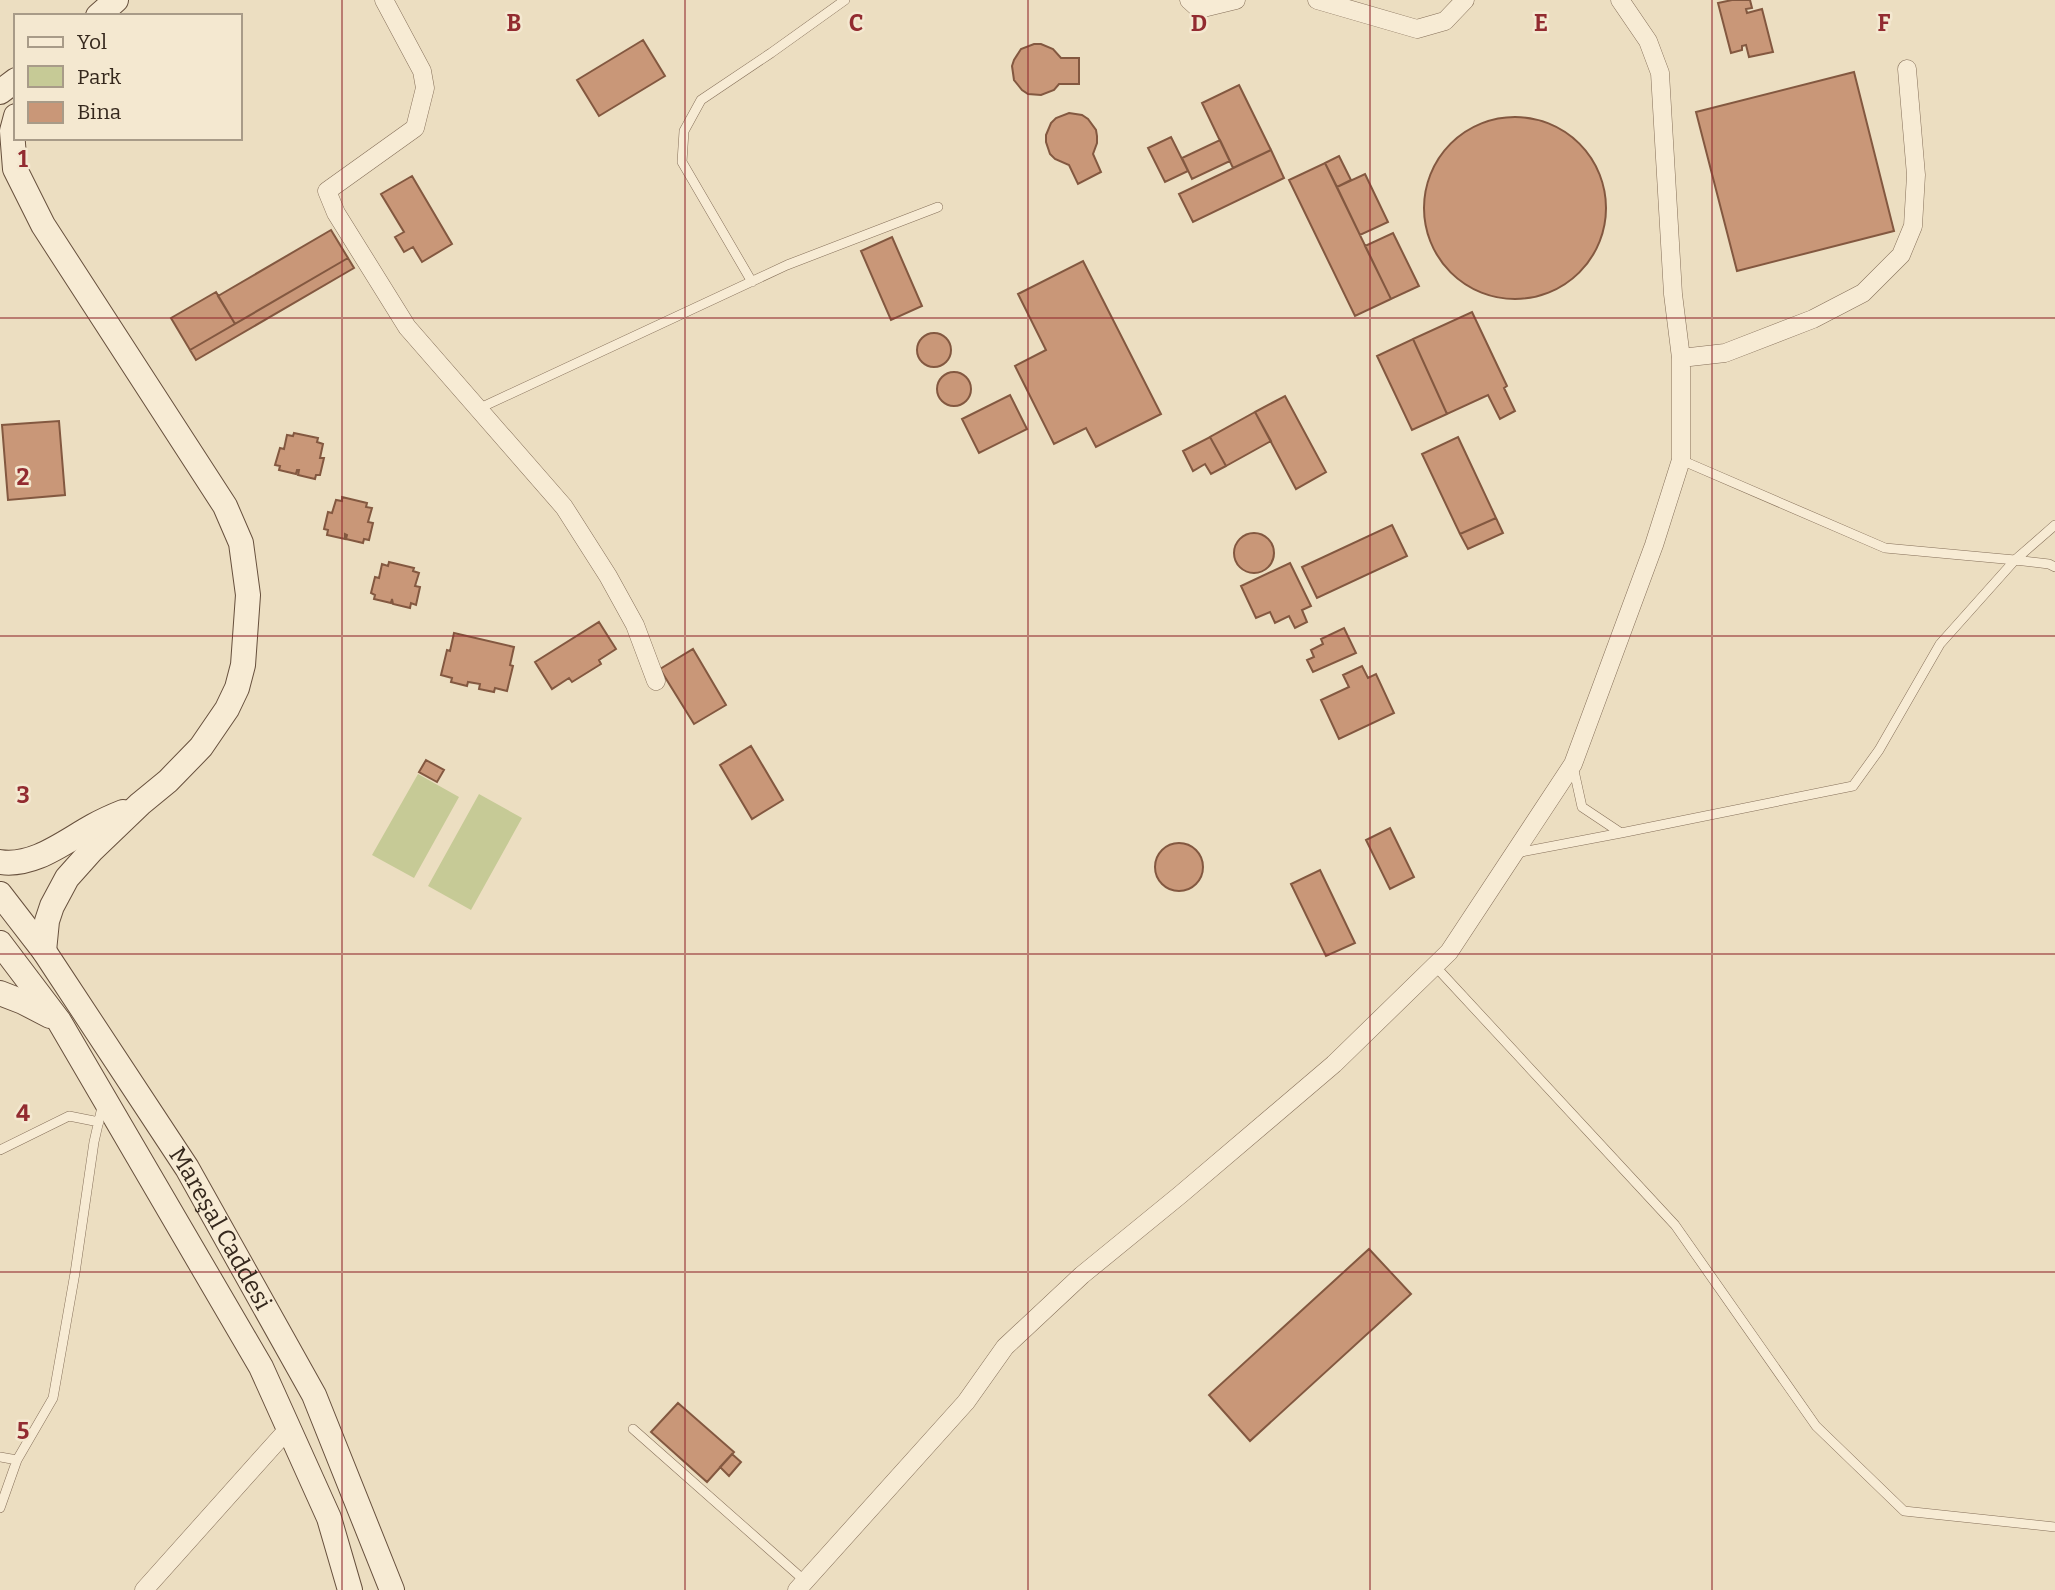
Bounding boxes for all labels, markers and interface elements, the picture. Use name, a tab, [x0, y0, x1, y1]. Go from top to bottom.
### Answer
text: B	[507, 9, 521, 37]
text: C	[849, 9, 863, 37]
text: D	[1191, 9, 1207, 37]
text: E	[1534, 9, 1548, 37]
text: F	[1878, 9, 1891, 37]
legend	[14, 14, 242, 140]
text: Yol	[77, 29, 107, 55]
text: Park	[77, 64, 121, 90]
text: Bina	[77, 99, 122, 125]
text: 1	[18, 145, 28, 173]
text: 2	[17, 463, 30, 491]
text: 3	[16, 781, 30, 809]
text: 4	[16, 1099, 30, 1127]
street label: Mareşal Caddesi	[163, 1142, 277, 1315]
text: 5	[17, 1417, 29, 1445]

